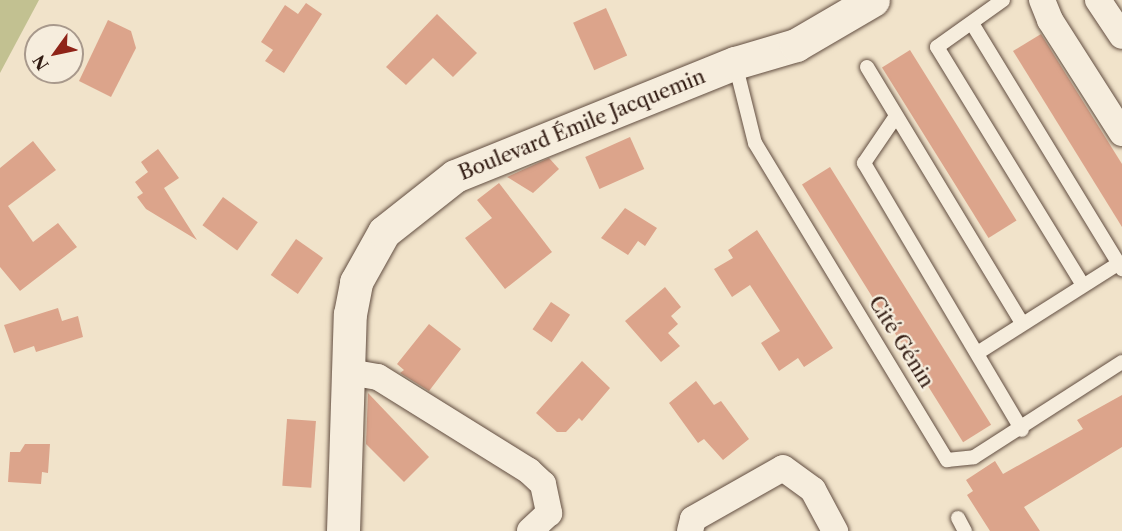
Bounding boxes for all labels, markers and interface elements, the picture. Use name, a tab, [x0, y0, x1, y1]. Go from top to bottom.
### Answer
north arrow	[24, 24, 84, 84]
text: N	[28, 51, 53, 74]
street label: Boulevard Émile Jacquemin	[455, 65, 709, 185]
street label: Cité Génin	[863, 292, 939, 392]

